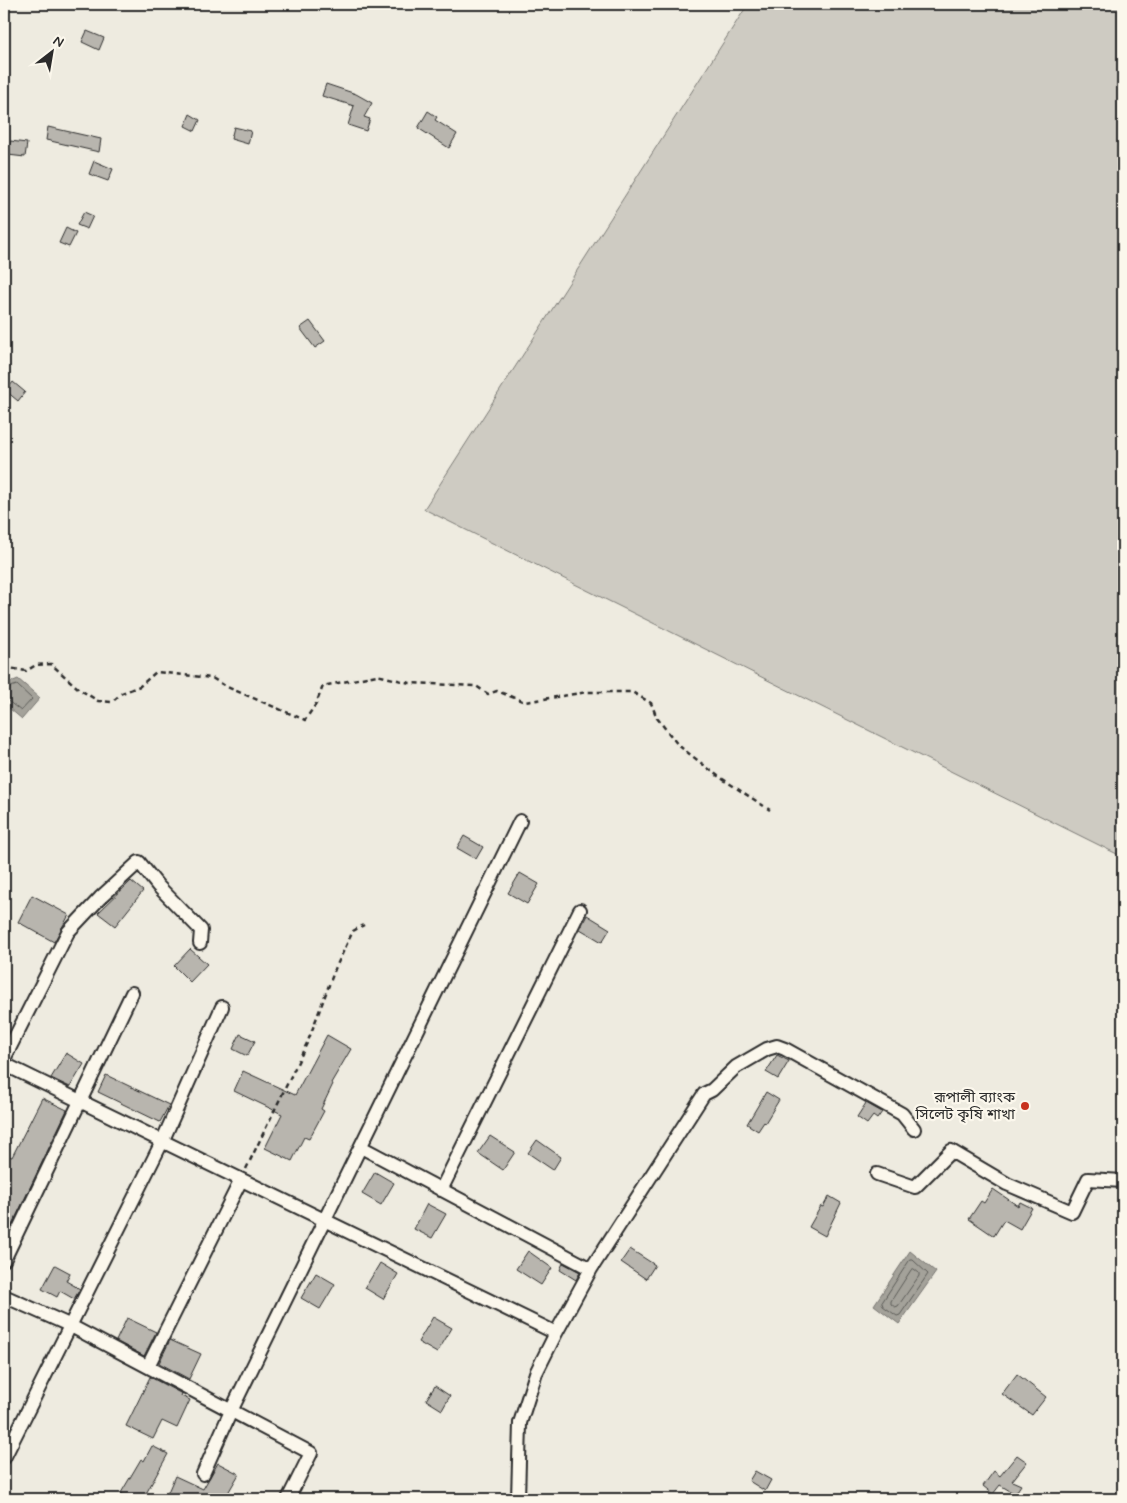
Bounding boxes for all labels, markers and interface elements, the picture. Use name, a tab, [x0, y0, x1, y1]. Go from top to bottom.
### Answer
north arrow	[28, 28, 78, 78]
text: N	[50, 32, 67, 52]
place label: রূপালী ব্যাংক সিলেট কৃষি শাখা	[914, 1088, 1016, 1125]
marker: রূপালী ব্যাংক সিলেট কৃষি শাখা	[1019, 1100, 1031, 1112]

